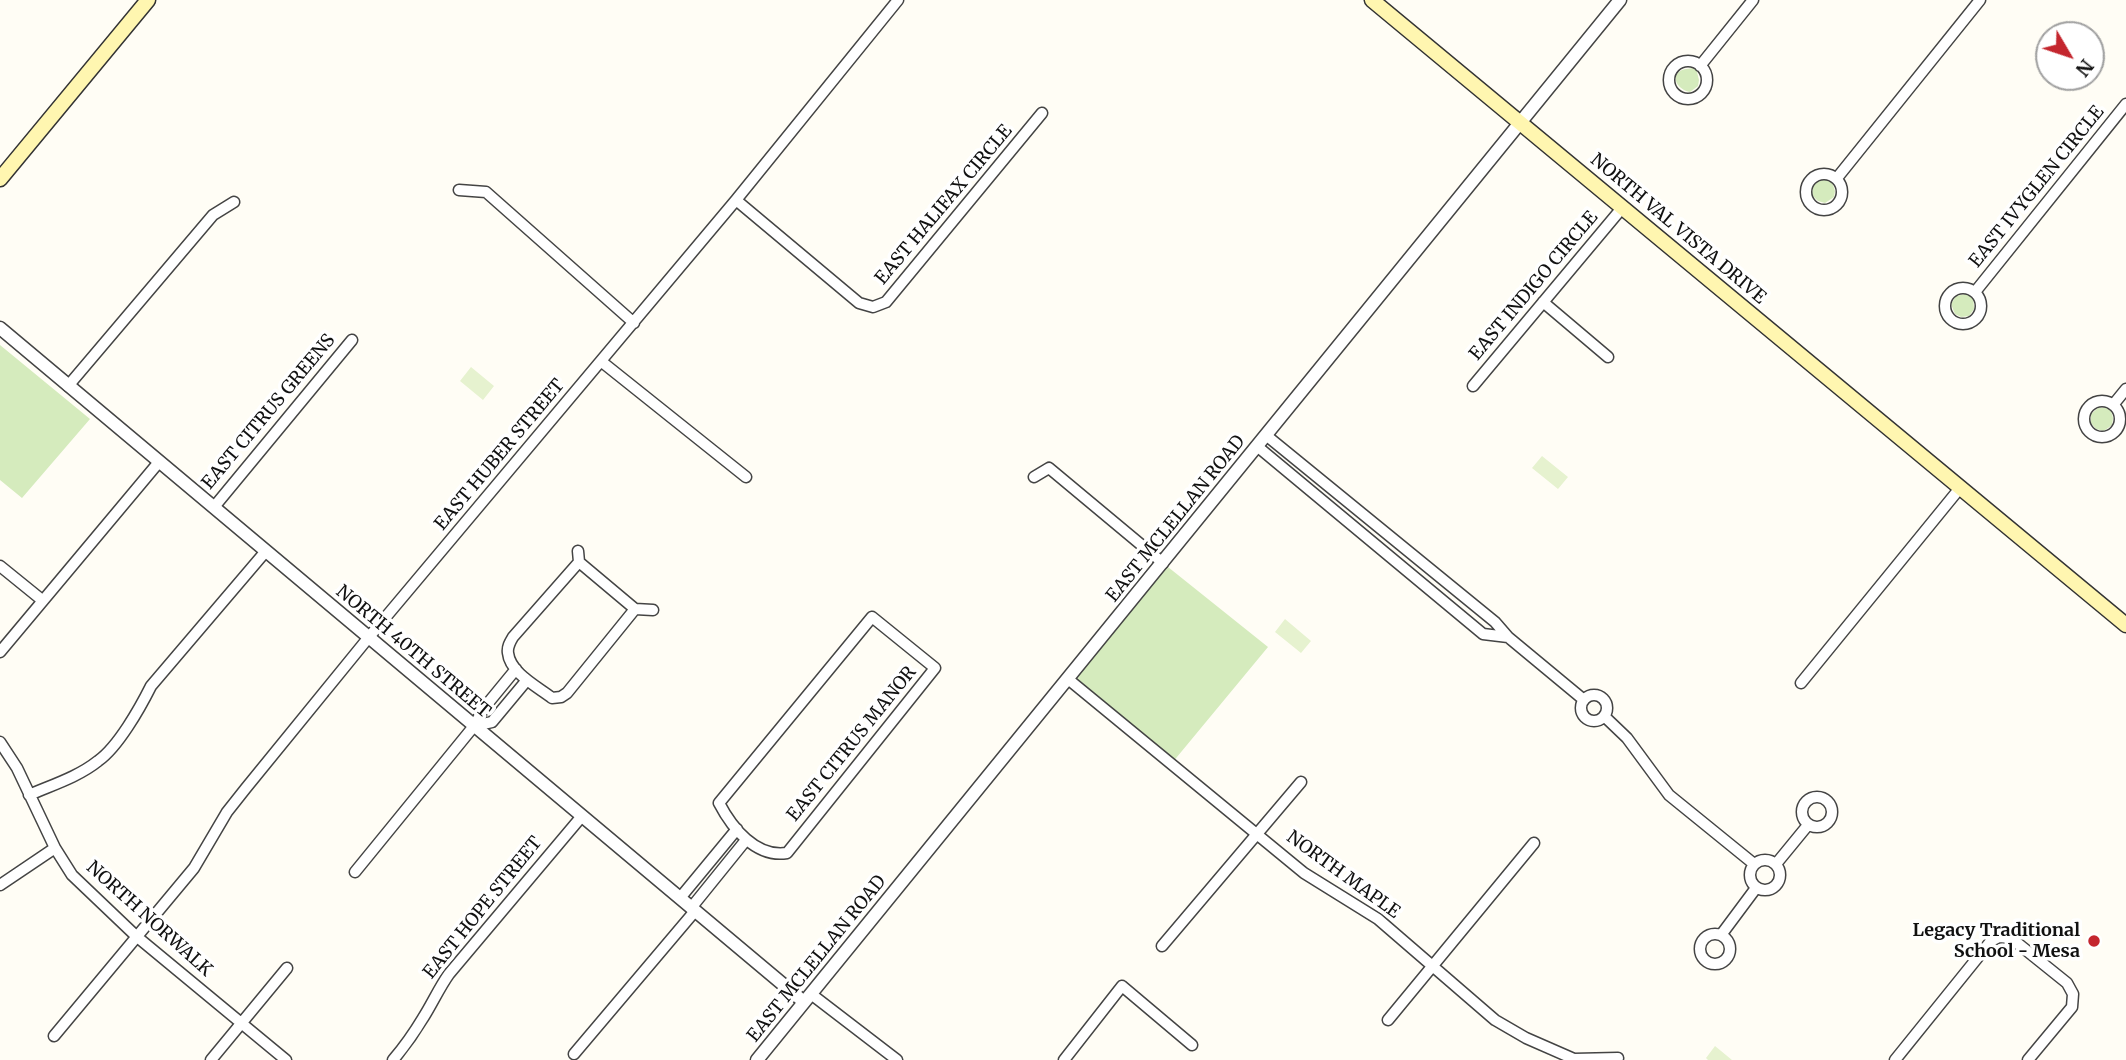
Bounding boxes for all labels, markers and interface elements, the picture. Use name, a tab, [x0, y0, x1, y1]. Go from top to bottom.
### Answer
north arrow	[2035, 21, 2105, 91]
text: N	[2071, 55, 2099, 81]
street label: EAST IVYGLEN CIRCLE	[1965, 102, 2109, 272]
street label: EAST HALIFAX CIRCLE	[871, 121, 1017, 289]
street label: NORTH VAL VISTA DRIVE	[1586, 149, 1770, 309]
street label: EAST INDIGO CIRCLE	[1465, 207, 1603, 365]
street label: EAST CITRUS GREENS	[198, 330, 340, 494]
street label: EAST HUBER STREET	[431, 375, 569, 535]
street label: EAST MCLELLAN ROAD	[1102, 431, 1250, 607]
street label: NORTH 40TH STREET	[331, 581, 495, 723]
street label: EAST CITRUS MANOR	[783, 662, 921, 826]
street label: NORTH MAPLE	[1282, 827, 1404, 923]
street label: EAST HOPE STREET	[419, 833, 547, 983]
street label: NORTH NORWALK	[82, 857, 216, 981]
street label: EAST MCLELLAN ROAD	[743, 871, 891, 1047]
place label: Legacy Traditional School - Mesa	[1913, 920, 2080, 962]
marker: Legacy Traditional School - Mesa	[2086, 933, 2102, 949]

